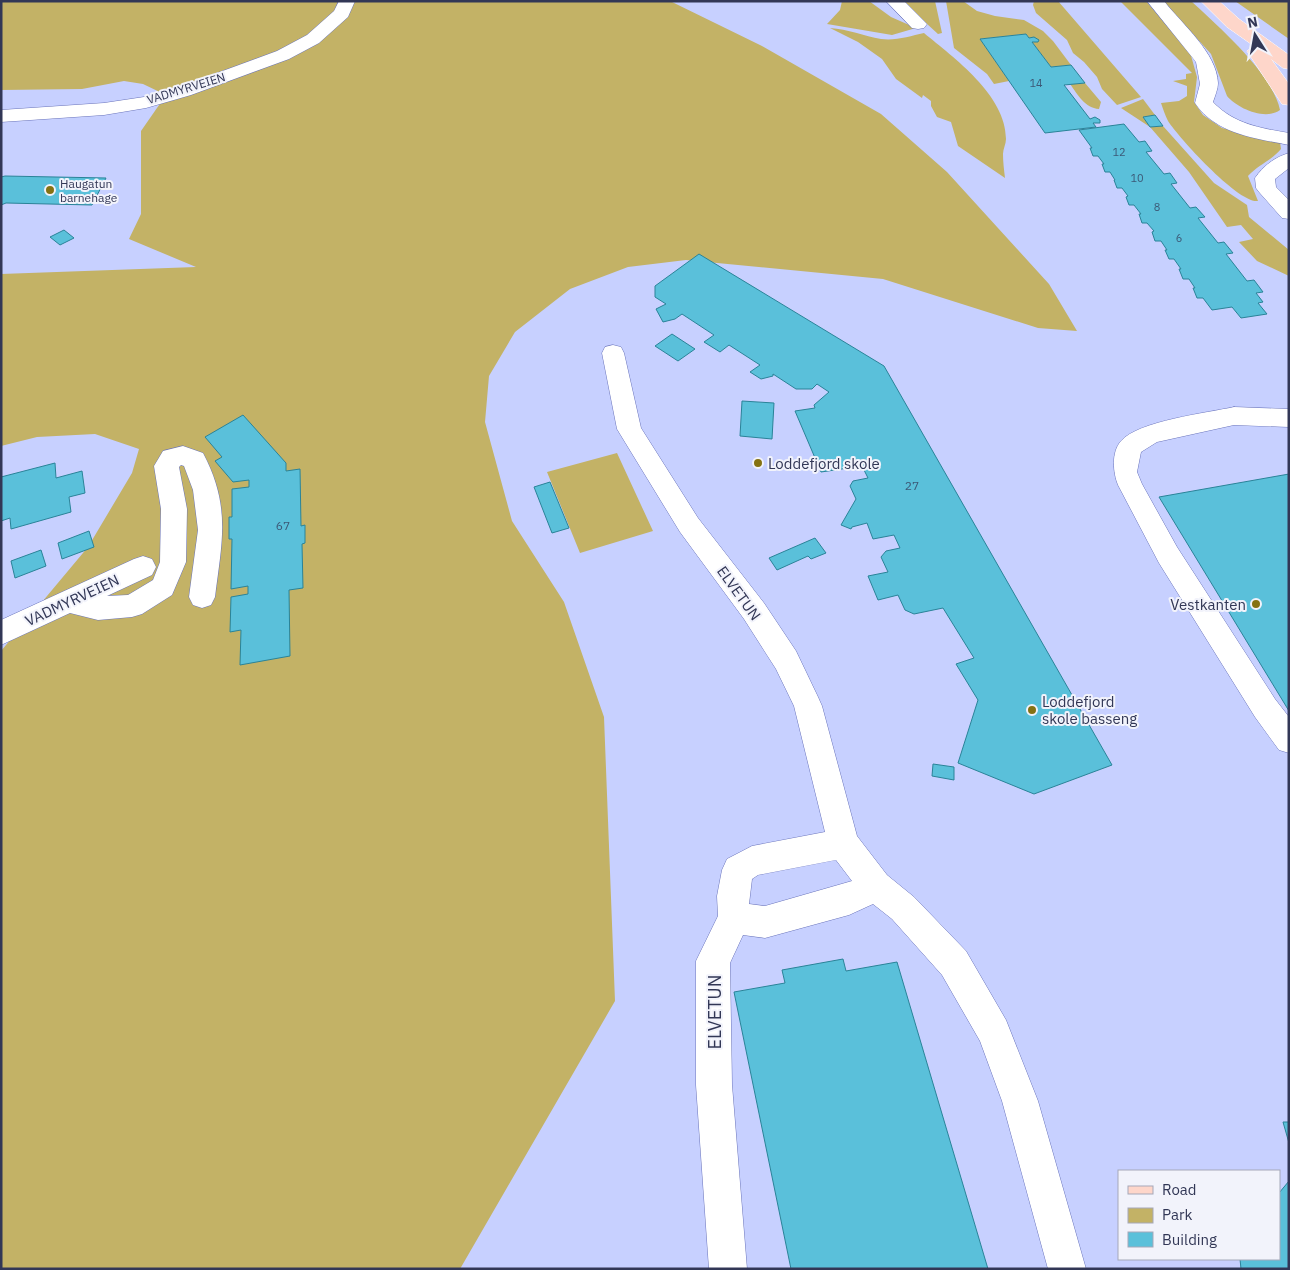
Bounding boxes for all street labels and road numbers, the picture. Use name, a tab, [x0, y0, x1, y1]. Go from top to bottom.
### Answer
street label: VADMYRVEIEN	[145, 69, 227, 107]
street label: ELVETUN	[713, 562, 765, 624]
street label: VADMYRVEIEN	[22, 570, 122, 630]
street label: ELVETUN	[703, 974, 726, 1050]

